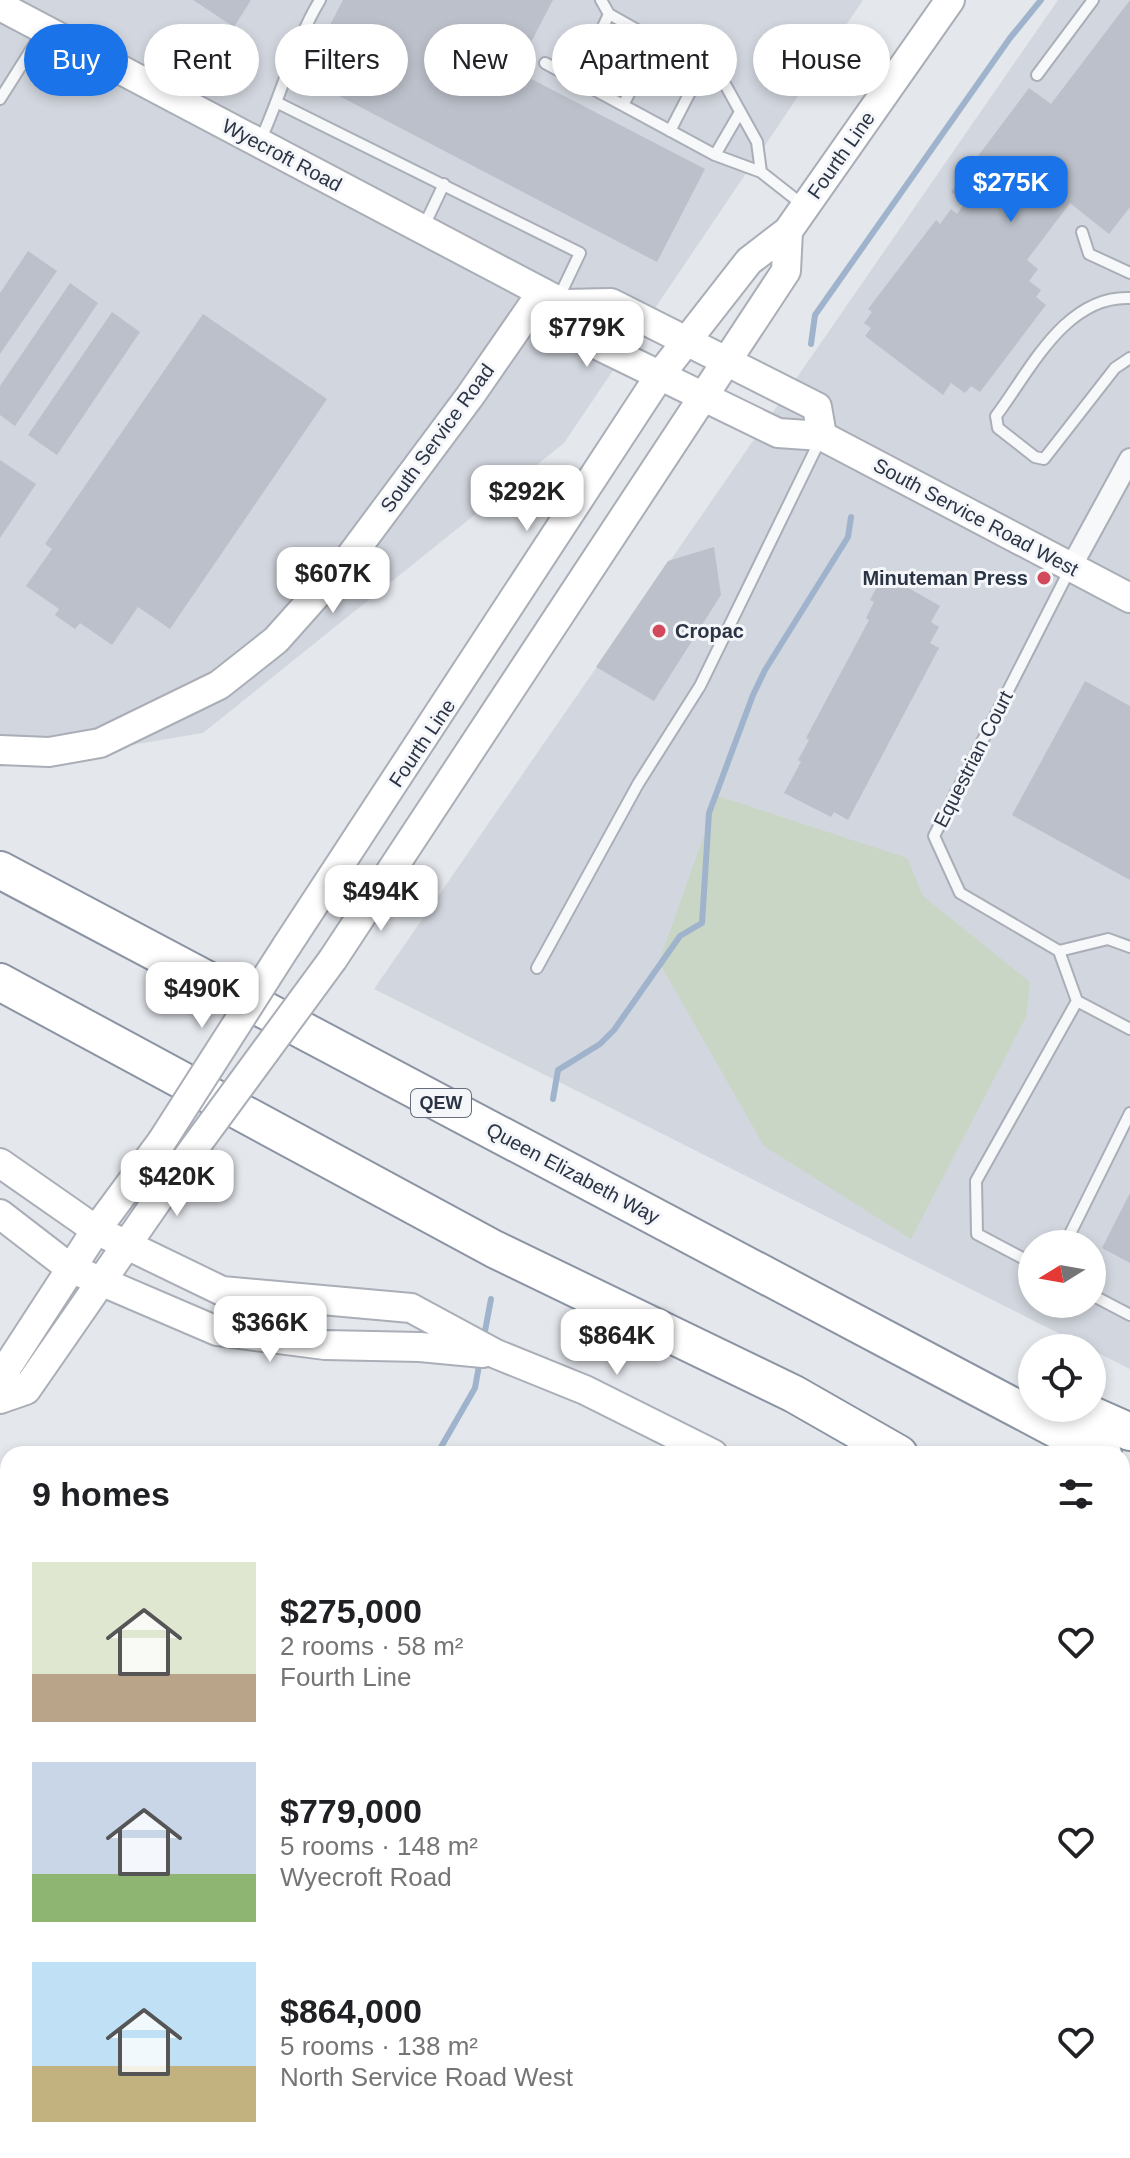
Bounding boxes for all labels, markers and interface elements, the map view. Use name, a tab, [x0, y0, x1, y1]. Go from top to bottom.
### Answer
chip: Buy	[24, 24, 128, 96]
chip: Rent	[144, 24, 259, 96]
chip: Filters	[275, 24, 408, 96]
chip: New	[424, 24, 536, 96]
chip: Apartment	[552, 24, 737, 96]
chip: House	[753, 24, 890, 96]
street label: Fourth Line	[803, 107, 879, 203]
street label: Wyecroft Road	[219, 114, 345, 196]
pin: $275K	[955, 156, 1067, 224]
text: $275K	[973, 167, 1049, 197]
pin: $779K	[531, 301, 643, 369]
text: $779K	[549, 312, 625, 342]
street label: South Service Road	[376, 360, 498, 516]
street label: South Service Road West	[870, 454, 1082, 581]
pin: $292K	[471, 465, 583, 533]
text: $292K	[489, 476, 565, 506]
pin: $607K	[277, 547, 389, 615]
text: $607K	[295, 558, 371, 588]
place label: Minuteman Press	[862, 567, 1028, 589]
marker: Minuteman Press	[1035, 569, 1053, 587]
place label: Cropac	[675, 620, 744, 642]
marker: Cropac	[650, 622, 668, 640]
street label: Equestrian Court	[929, 687, 1017, 831]
street label: Fourth Line	[385, 695, 459, 791]
pin: $494K	[325, 865, 437, 933]
text: $494K	[343, 876, 419, 906]
pin: $490K	[146, 962, 258, 1030]
text: $490K	[164, 973, 240, 1003]
road number: QEW	[411, 1089, 471, 1117]
street label: Queen Elizabeth Way	[483, 1118, 663, 1228]
pin: $420K	[121, 1150, 233, 1218]
text: $420K	[139, 1161, 215, 1191]
north arrow	[1018, 1230, 1106, 1318]
map controls	[1018, 1230, 1106, 1422]
pin: $366K	[214, 1296, 326, 1364]
text: $366K	[232, 1307, 308, 1337]
pin: $864K	[561, 1309, 673, 1377]
text: $864K	[579, 1320, 655, 1350]
button: locate	[1018, 1334, 1106, 1422]
icon: filters	[1054, 1472, 1098, 1516]
text: 9 homes	[32, 1475, 170, 1513]
text: $275,000	[280, 1592, 422, 1630]
icon: home	[96, 1594, 192, 1690]
icon: heart	[1054, 1620, 1098, 1664]
text: 2 rooms · 58 m²	[280, 1631, 464, 1661]
text: Fourth Line	[280, 1662, 412, 1692]
text: $779,000	[280, 1792, 422, 1830]
icon: home	[96, 1794, 192, 1890]
icon: heart	[1054, 1820, 1098, 1864]
text: 5 rooms · 148 m²	[280, 1831, 478, 1861]
text: Wyecroft Road	[280, 1862, 452, 1892]
text: $864,000	[280, 1992, 422, 2030]
icon: home	[96, 1994, 192, 2090]
icon: heart	[1054, 2020, 1098, 2064]
text: 5 rooms · 138 m²	[280, 2031, 478, 2061]
text: North Service Road West	[280, 2062, 573, 2092]

